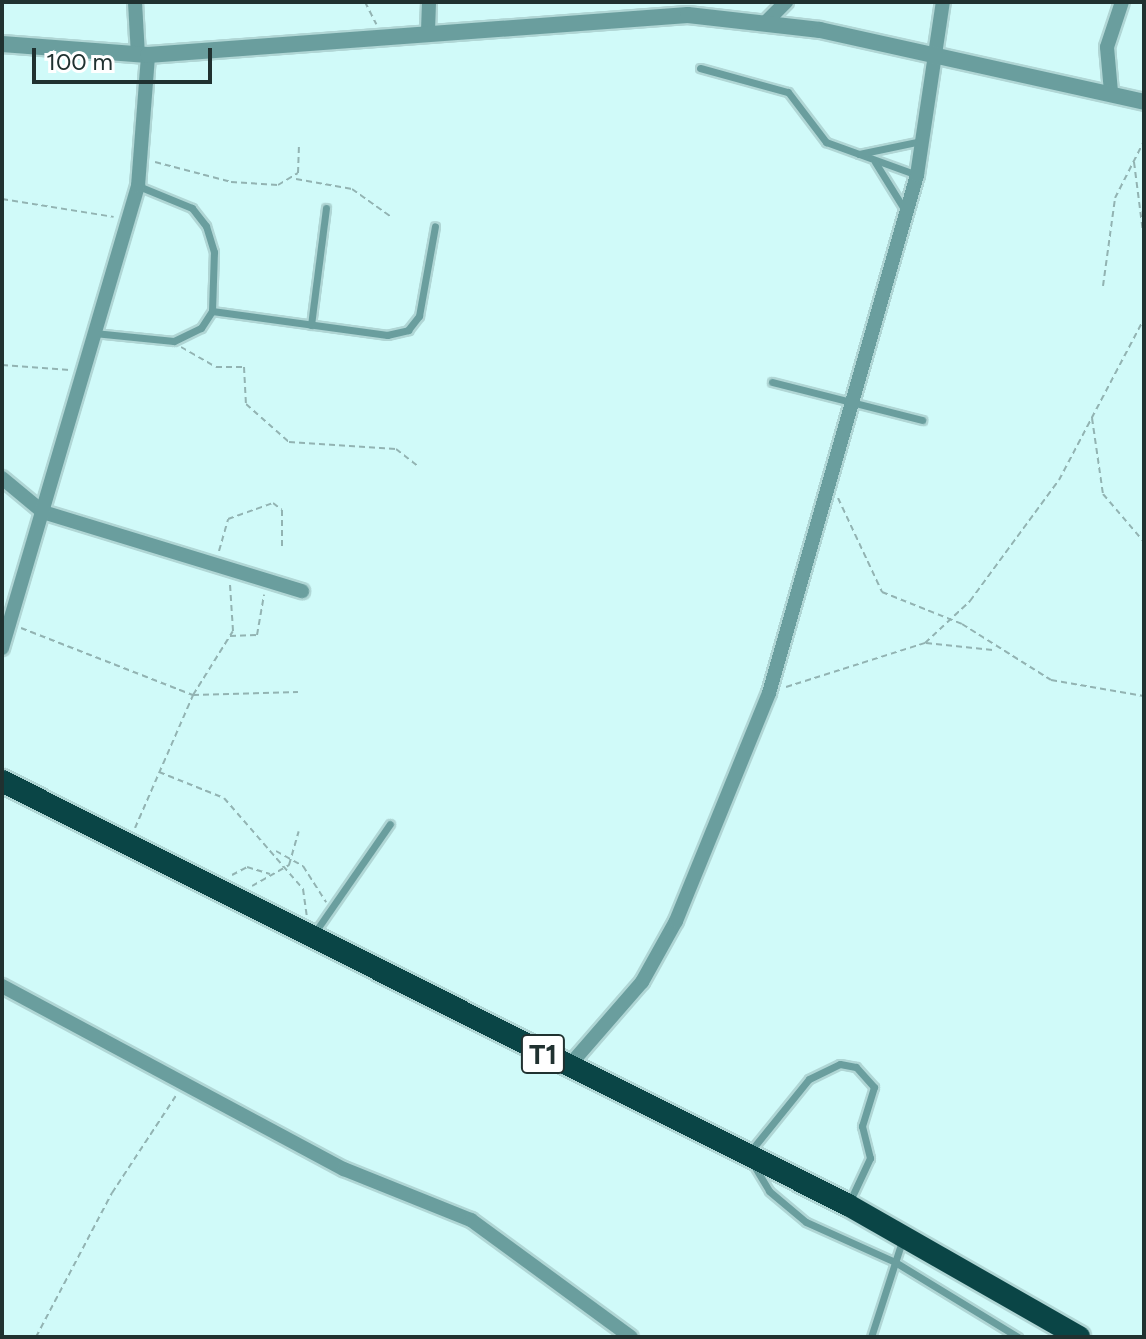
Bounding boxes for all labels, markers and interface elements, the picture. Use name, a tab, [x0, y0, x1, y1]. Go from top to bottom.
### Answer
scale bar	[36, 32, 216, 82]
text: 100 m	[46, 47, 113, 76]
road number: T1	[519, 1030, 567, 1078]

